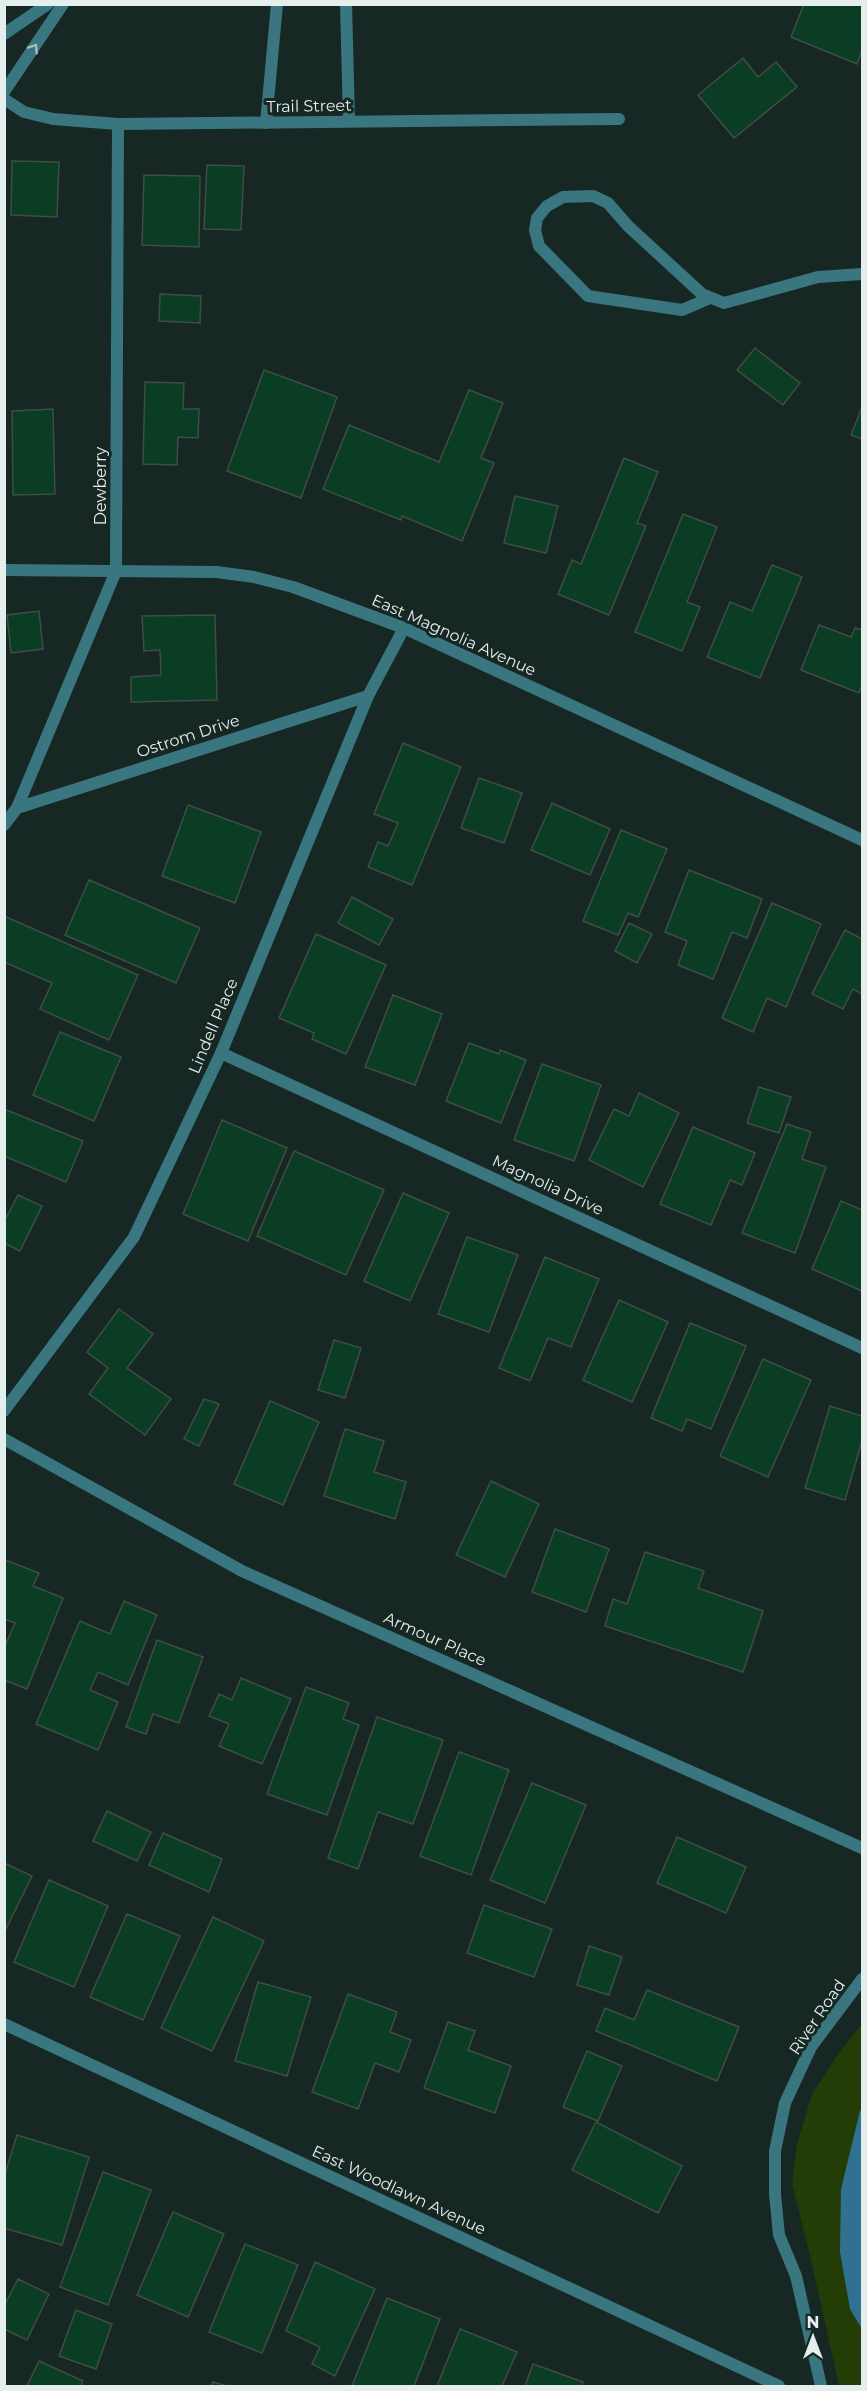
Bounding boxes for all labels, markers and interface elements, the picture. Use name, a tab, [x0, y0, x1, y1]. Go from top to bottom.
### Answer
one-way arrow	[27, 44, 38, 55]
street label: Trail Street	[266, 96, 352, 116]
street label: Dewberry	[91, 446, 110, 525]
street label: East Magnolia Avenue	[369, 590, 539, 680]
street label: Ostrom Drive	[134, 710, 242, 762]
street label: Lindell Place	[184, 976, 242, 1076]
street label: Magnolia Drive	[489, 1151, 607, 1219]
street label: Armour Place	[381, 1608, 489, 1670]
street label: River Road	[785, 1976, 849, 2058]
street label: East Woodlawn Avenue	[309, 2141, 489, 2239]
north arrow	[783, 2307, 843, 2367]
text: N	[807, 2313, 819, 2332]

